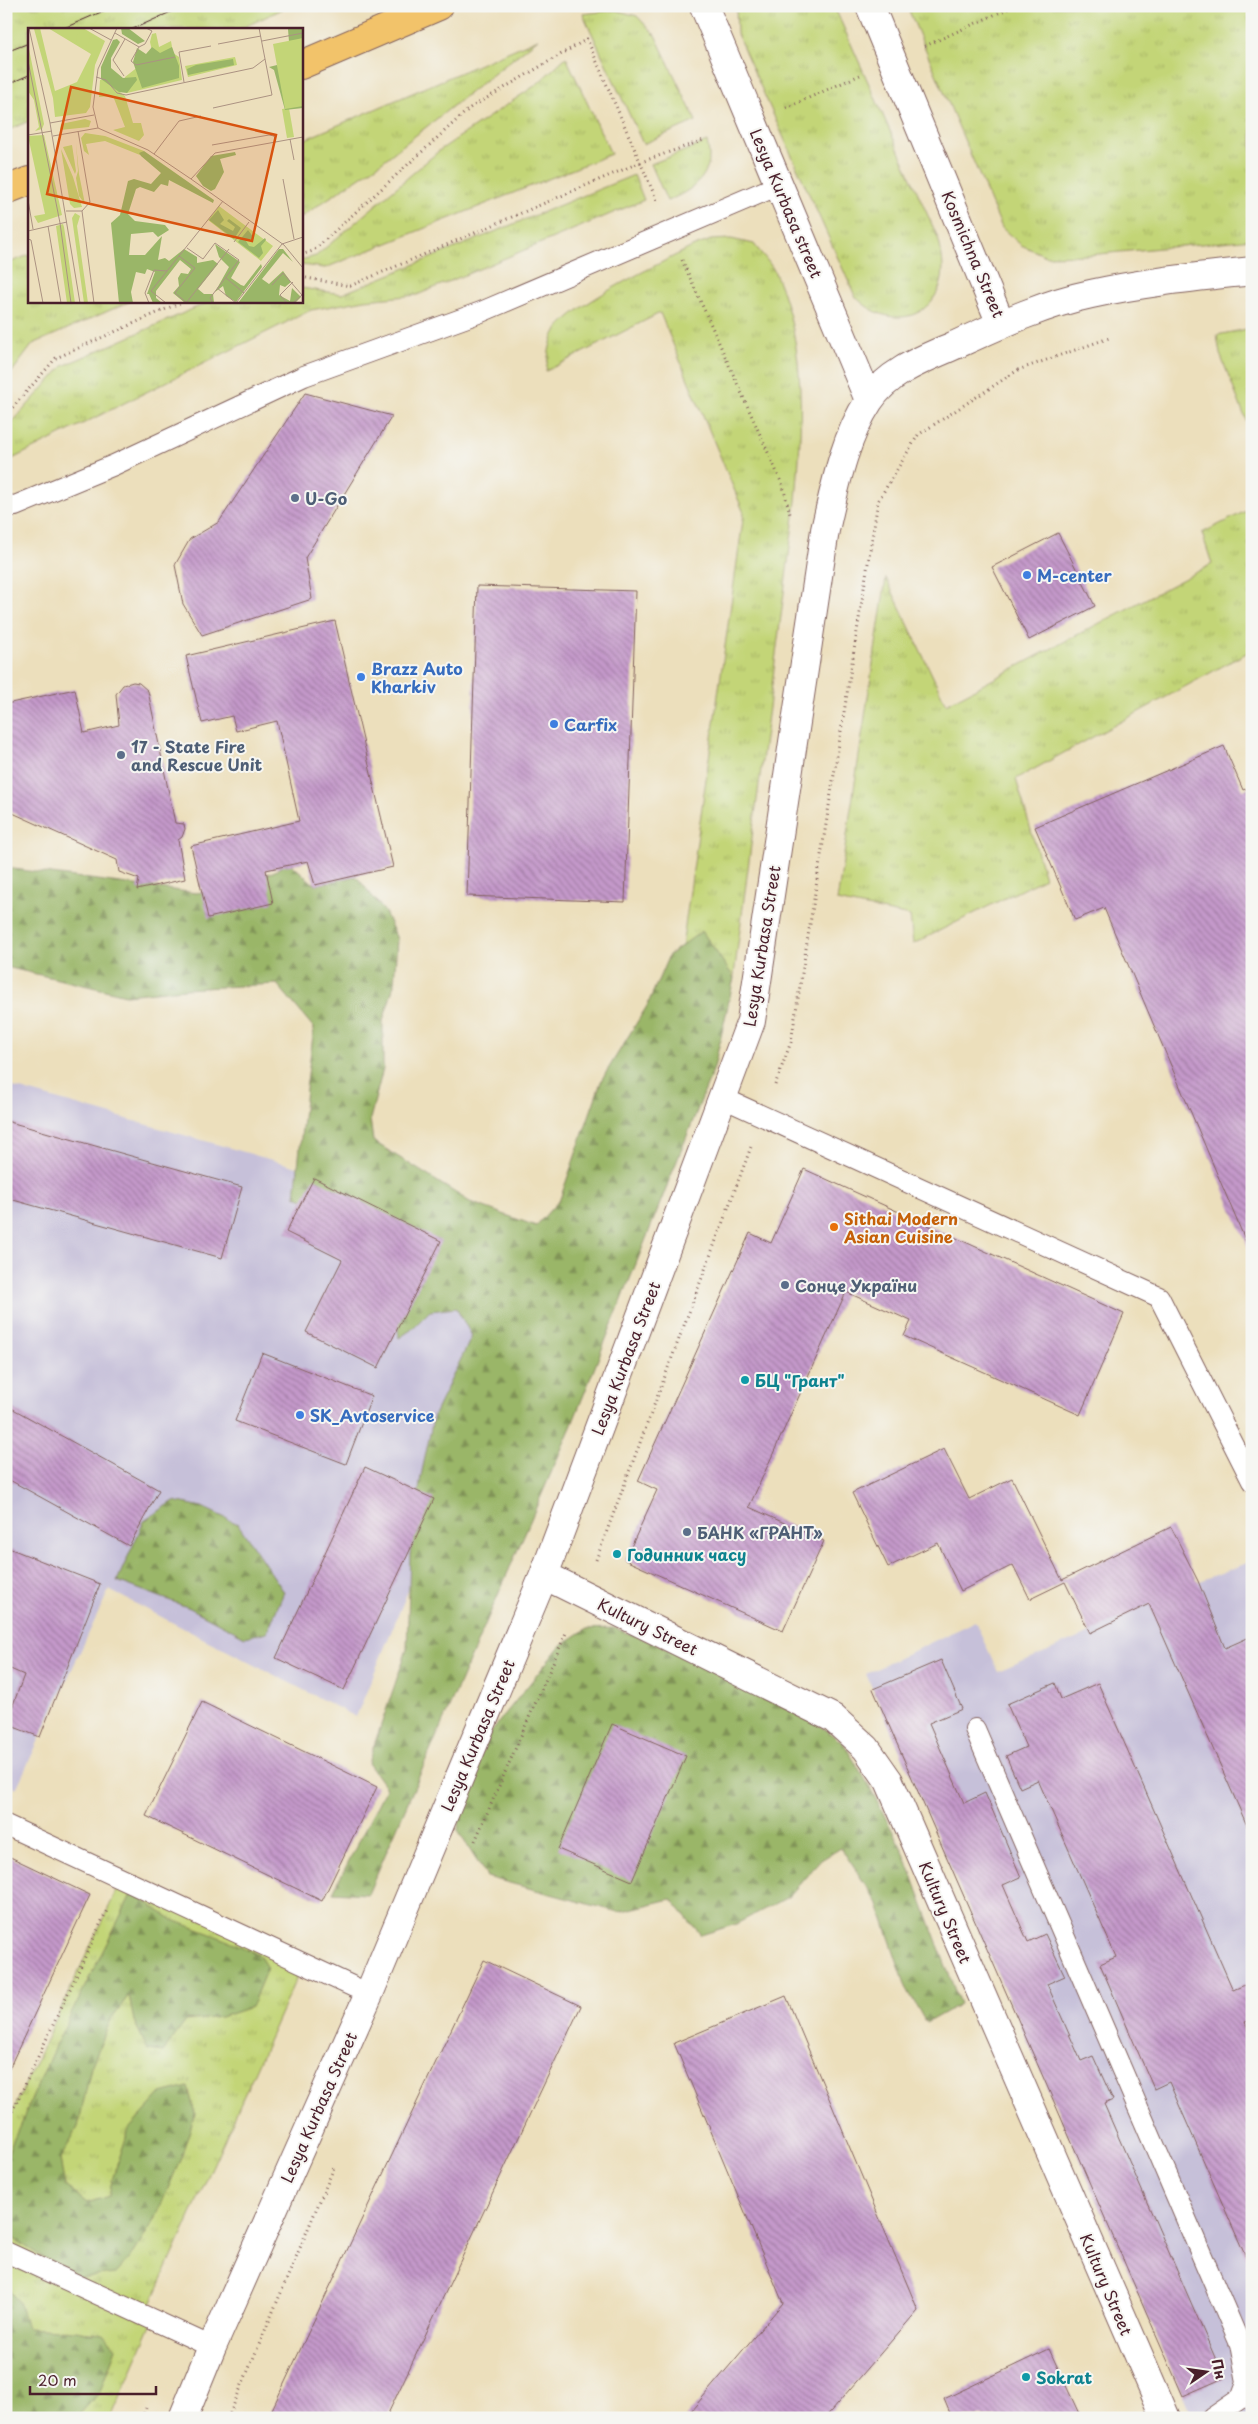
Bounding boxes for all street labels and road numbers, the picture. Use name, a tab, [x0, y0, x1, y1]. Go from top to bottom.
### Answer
street label: Lesya Kurbasa street	[745, 125, 830, 282]
street label: Kosmichna Street	[936, 187, 1012, 321]
street label: Lesya Kurbasa Street	[736, 863, 786, 1028]
street label: Lesya Kurbasa Street	[585, 1277, 666, 1438]
street label: Kultury Street	[594, 1591, 702, 1661]
street label: Lesya Kurbasa Street	[434, 1655, 520, 1815]
street label: Kultury Street	[914, 1857, 978, 1967]
street label: Lesya Kurbasa Street	[274, 2027, 362, 2186]
street label: Kultury Street	[1075, 2229, 1139, 2339]

